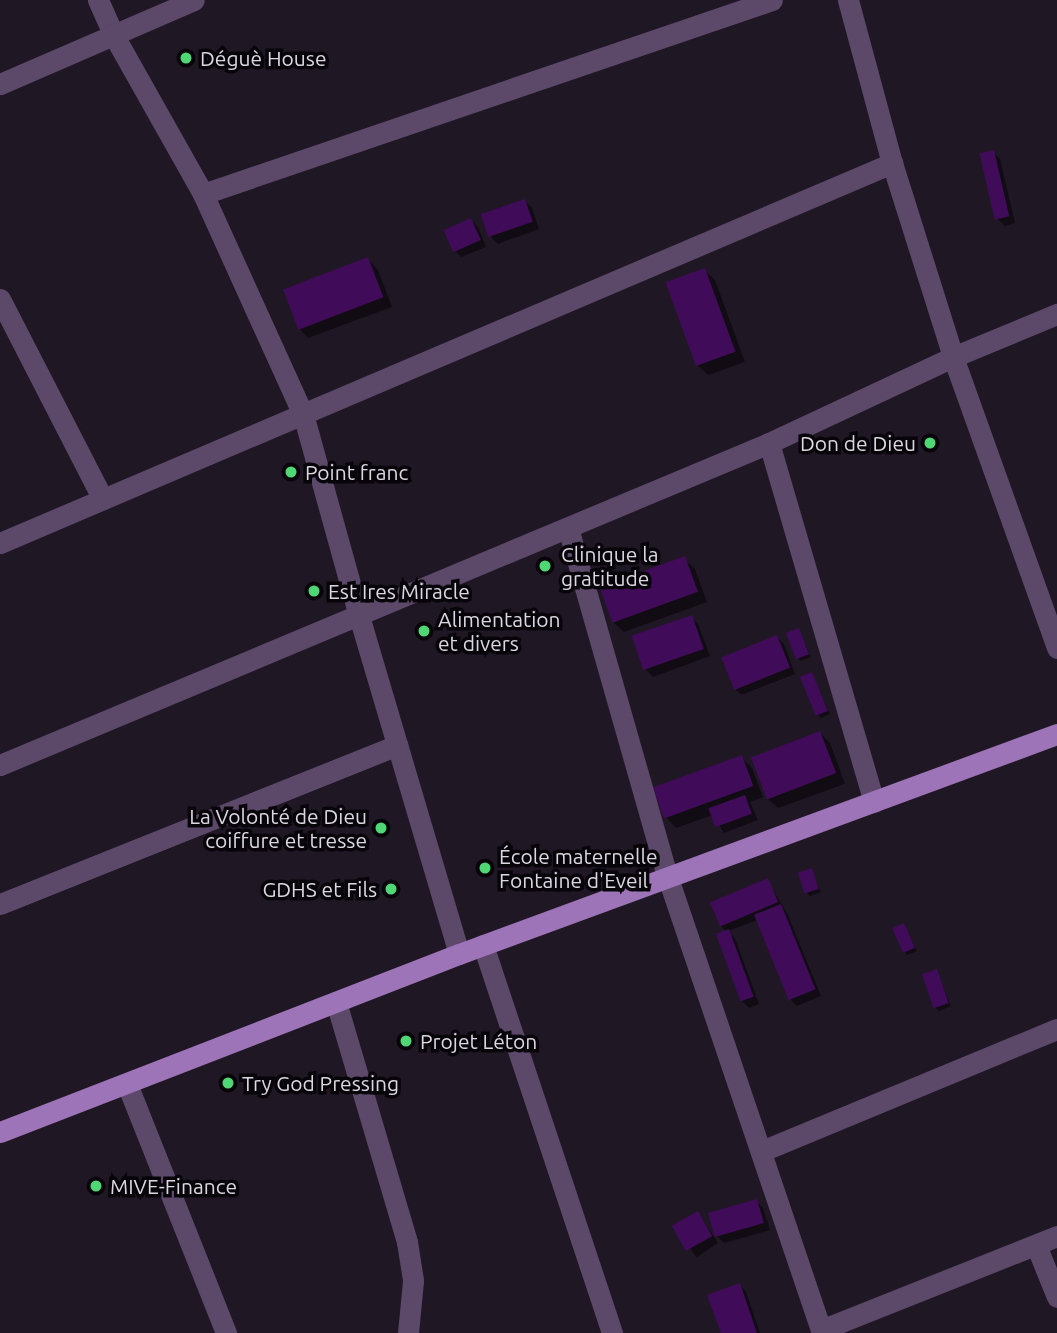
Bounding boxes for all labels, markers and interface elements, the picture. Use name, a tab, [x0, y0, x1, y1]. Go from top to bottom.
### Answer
place label: Déguè House	[200, 45, 327, 71]
marker: Déguè House	[178, 50, 194, 66]
place label: Don de Dieu	[800, 430, 916, 456]
marker: Don de Dieu	[922, 435, 938, 451]
place label: Point franc	[305, 459, 408, 485]
marker: Point franc	[283, 464, 299, 480]
place label: Clinique la gratitude	[561, 541, 659, 591]
marker: Clinique la gratitude	[535, 556, 555, 576]
place label: Est Ires Miracle	[328, 578, 470, 604]
marker: Est Ires Miracle	[306, 583, 322, 599]
place label: Alimentation et divers	[438, 606, 561, 656]
marker: Alimentation et divers	[416, 623, 432, 639]
place label: La Volonté de Dieu coiffure et tresse	[189, 803, 367, 853]
marker: La Volonté de Dieu coiffure et tresse	[373, 820, 389, 836]
place label: École maternelle Fontaine d'Eveil	[499, 843, 658, 893]
marker: École maternelle Fontaine d'Eveil	[477, 860, 493, 876]
place label: GDHS et Fils	[262, 876, 377, 902]
marker: GDHS et Fils	[383, 881, 399, 897]
place label: Projet Léton	[420, 1028, 537, 1054]
marker: Projet Léton	[398, 1033, 414, 1049]
place label: Try God Pressing	[242, 1070, 399, 1096]
marker: Try God Pressing	[220, 1075, 236, 1091]
place label: MIVE-Finance	[110, 1173, 237, 1199]
marker: MIVE-Finance	[88, 1178, 104, 1194]

